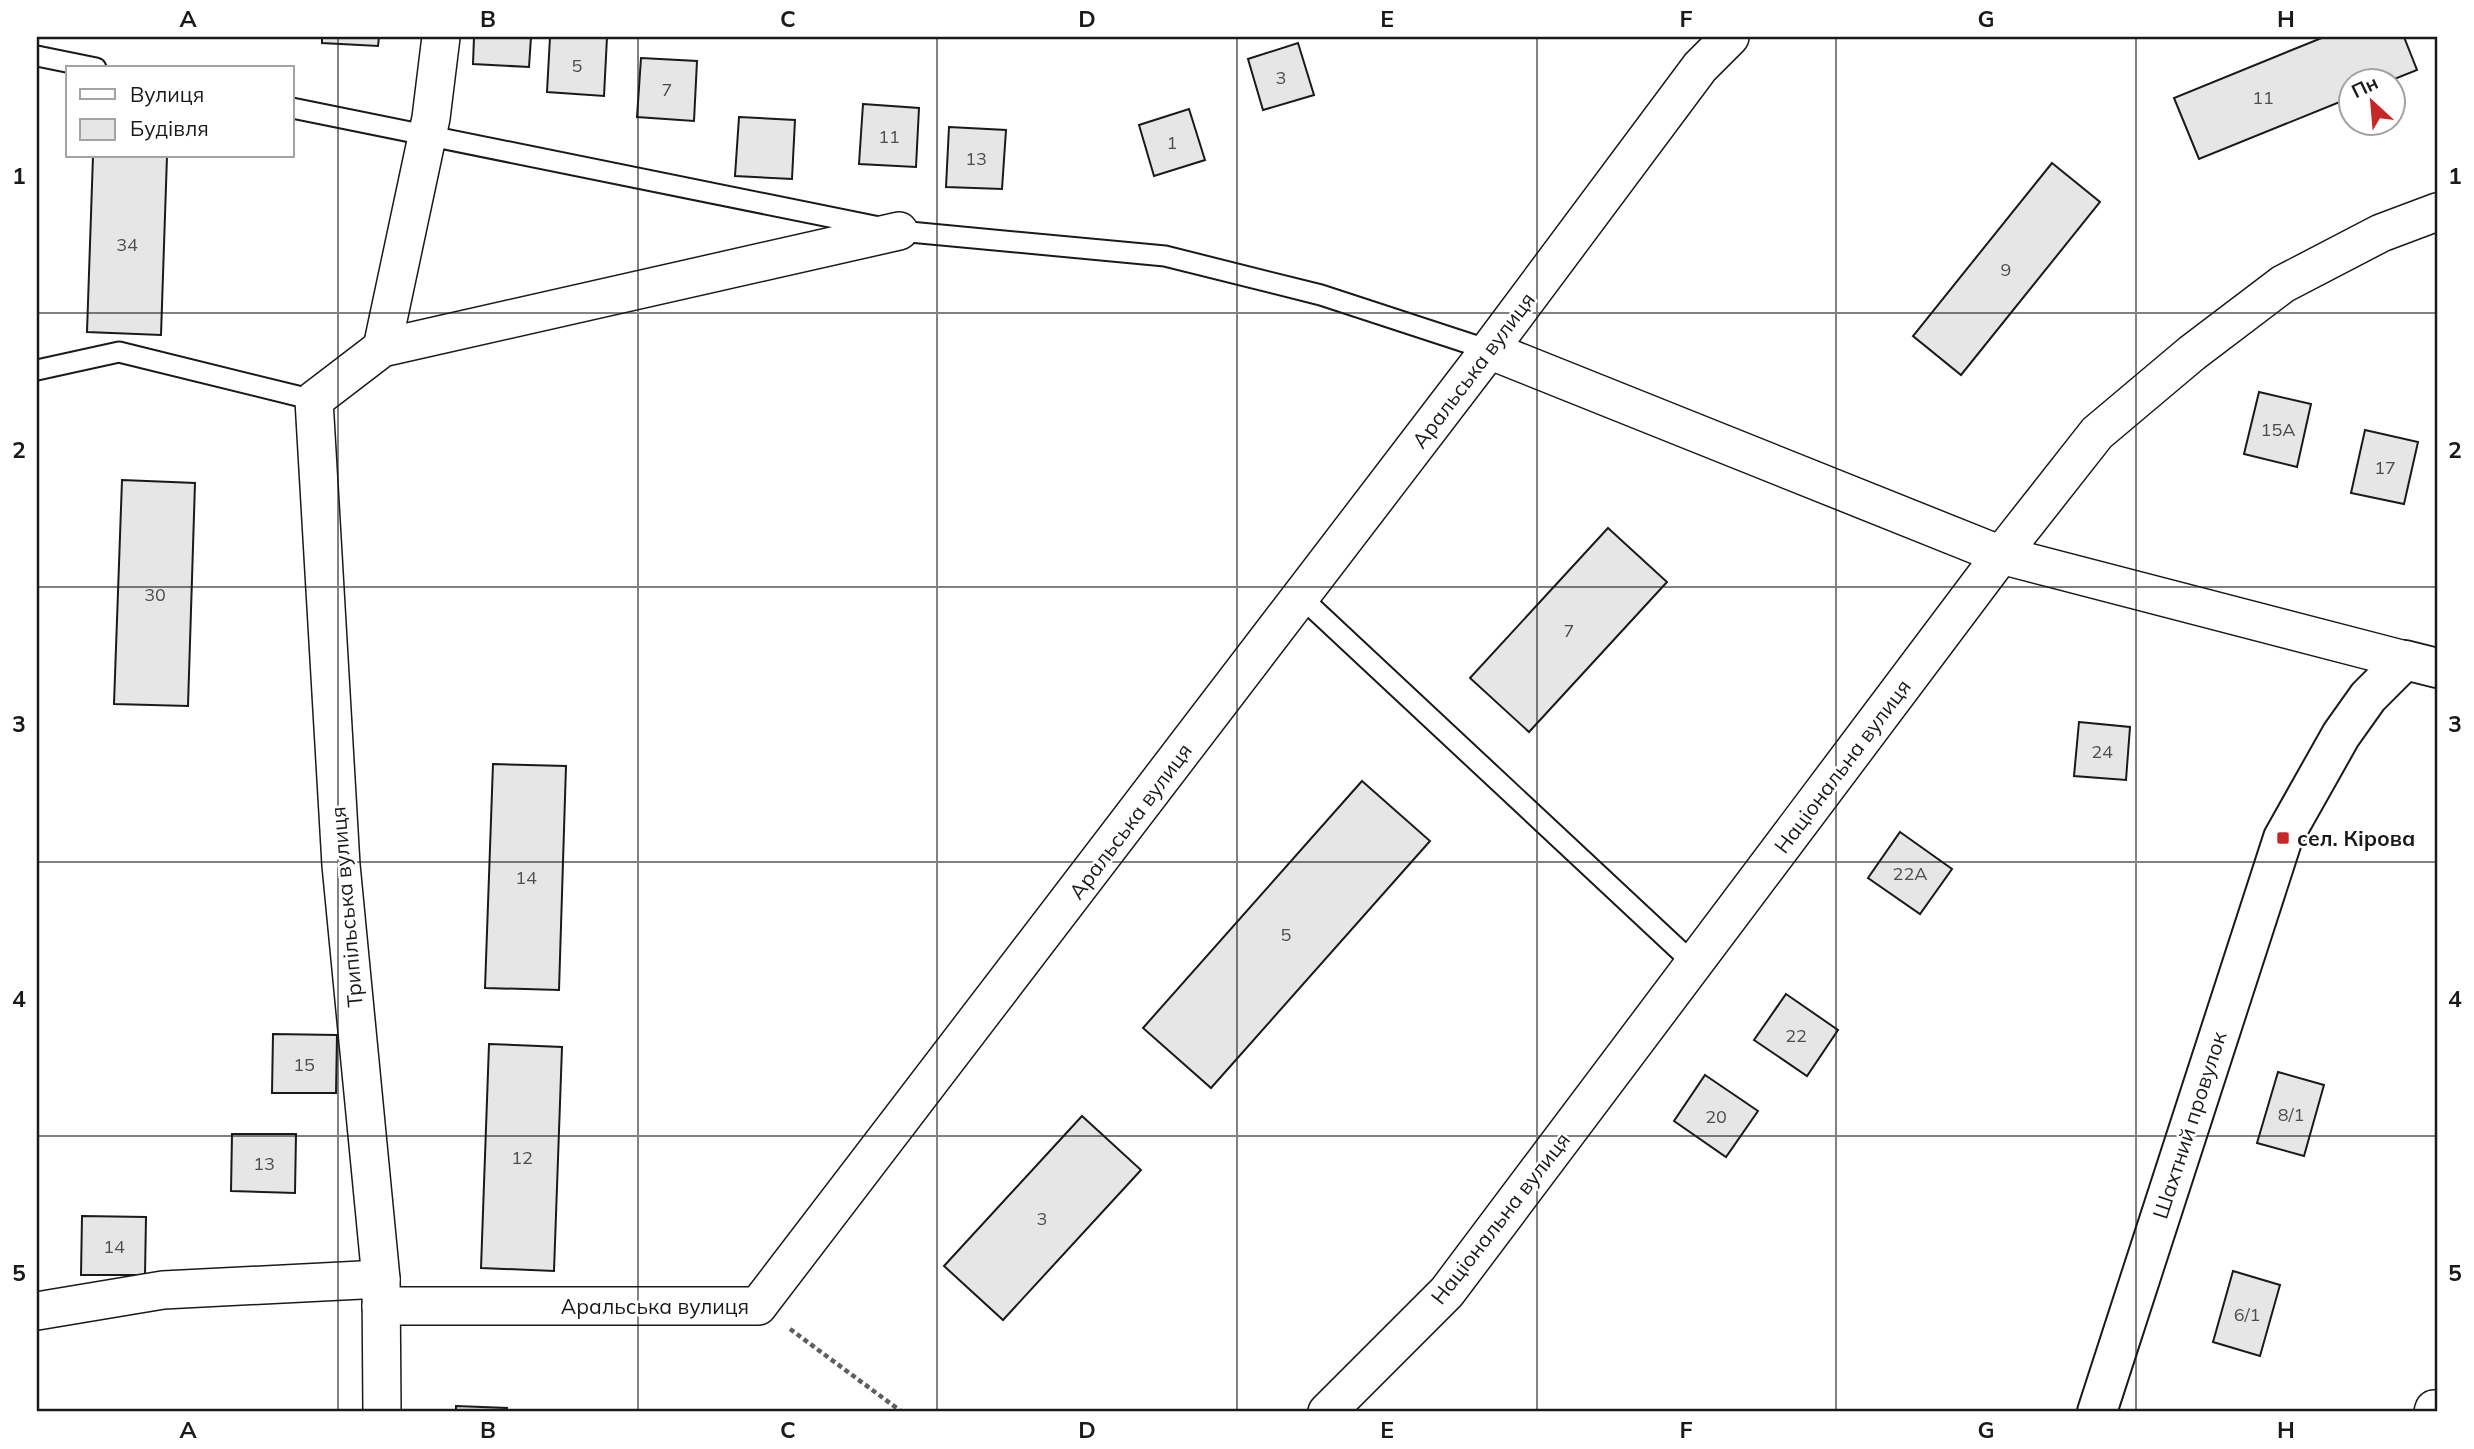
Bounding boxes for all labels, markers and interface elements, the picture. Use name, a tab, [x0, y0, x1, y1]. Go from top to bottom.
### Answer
text: A	[179, 4, 197, 33]
text: B	[480, 4, 496, 33]
text: C	[780, 4, 796, 33]
text: D	[1078, 4, 1096, 33]
text: E	[1380, 4, 1394, 33]
text: F	[1679, 4, 1693, 33]
text: G	[1977, 4, 1995, 33]
text: H	[2277, 4, 2295, 33]
house number: 5	[572, 54, 583, 77]
legend	[66, 66, 294, 158]
house number: 3	[1276, 66, 1286, 89]
north arrow	[2338, 66, 2408, 136]
text: Пн	[2347, 70, 2382, 103]
house number: 7	[662, 78, 672, 101]
text: Вулиця	[130, 81, 204, 107]
house number: 11	[2252, 86, 2274, 109]
text: Будівля	[130, 115, 209, 141]
house number: 11	[878, 125, 900, 148]
house number: 1	[1167, 131, 1177, 154]
house number: 13	[965, 147, 987, 170]
text: 1	[12, 161, 26, 190]
text: 1	[2448, 161, 2462, 190]
house number: 34	[116, 233, 138, 256]
house number: 9	[2001, 258, 2011, 281]
street label: Аральська вулиця	[1406, 287, 1540, 453]
house number: 15А	[2261, 418, 2295, 441]
text: 2	[12, 435, 26, 464]
text: 2	[2448, 435, 2462, 464]
house number: 17	[2374, 456, 2396, 479]
house number: 30	[144, 583, 166, 606]
house number: 7	[1564, 619, 1574, 642]
street label: Національна вулиця	[1768, 674, 1916, 858]
text: 3	[12, 709, 26, 738]
text: 3	[2448, 709, 2462, 738]
street label: Аральська вулиця	[1063, 738, 1197, 904]
house number: 24	[2091, 740, 2113, 763]
street label: Трипільська вулиця	[324, 806, 368, 1008]
place label: сел. Кірова	[2297, 825, 2415, 851]
marker: сел. Кірова	[2275, 830, 2291, 846]
house number: 22А	[1893, 862, 1927, 885]
house number: 14	[515, 866, 537, 889]
house number: 5	[1281, 923, 1292, 946]
text: 4	[12, 984, 26, 1013]
text: 4	[2448, 984, 2462, 1013]
house number: 22	[1785, 1024, 1807, 1047]
street label: Шахтний провулок	[2146, 1027, 2232, 1222]
house number: 15	[293, 1053, 315, 1076]
house number: 8/1	[2278, 1103, 2304, 1126]
house number: 20	[1705, 1105, 1727, 1128]
street label: Національна вулиця	[1425, 1127, 1575, 1309]
house number: 12	[511, 1146, 533, 1169]
house number: 13	[253, 1152, 275, 1175]
house number: 3	[1037, 1207, 1047, 1230]
house number: 14	[103, 1235, 125, 1258]
text: 5	[12, 1258, 26, 1287]
text: 5	[2448, 1258, 2462, 1287]
street label: Аральська вулиця	[561, 1293, 749, 1319]
house number: 6/1	[2234, 1303, 2260, 1326]
text: A	[179, 1415, 197, 1444]
text: B	[480, 1415, 496, 1444]
text: C	[780, 1415, 796, 1444]
text: D	[1078, 1415, 1096, 1444]
text: E	[1380, 1415, 1394, 1444]
text: F	[1679, 1415, 1693, 1444]
text: G	[1977, 1415, 1995, 1444]
text: H	[2277, 1415, 2295, 1444]

